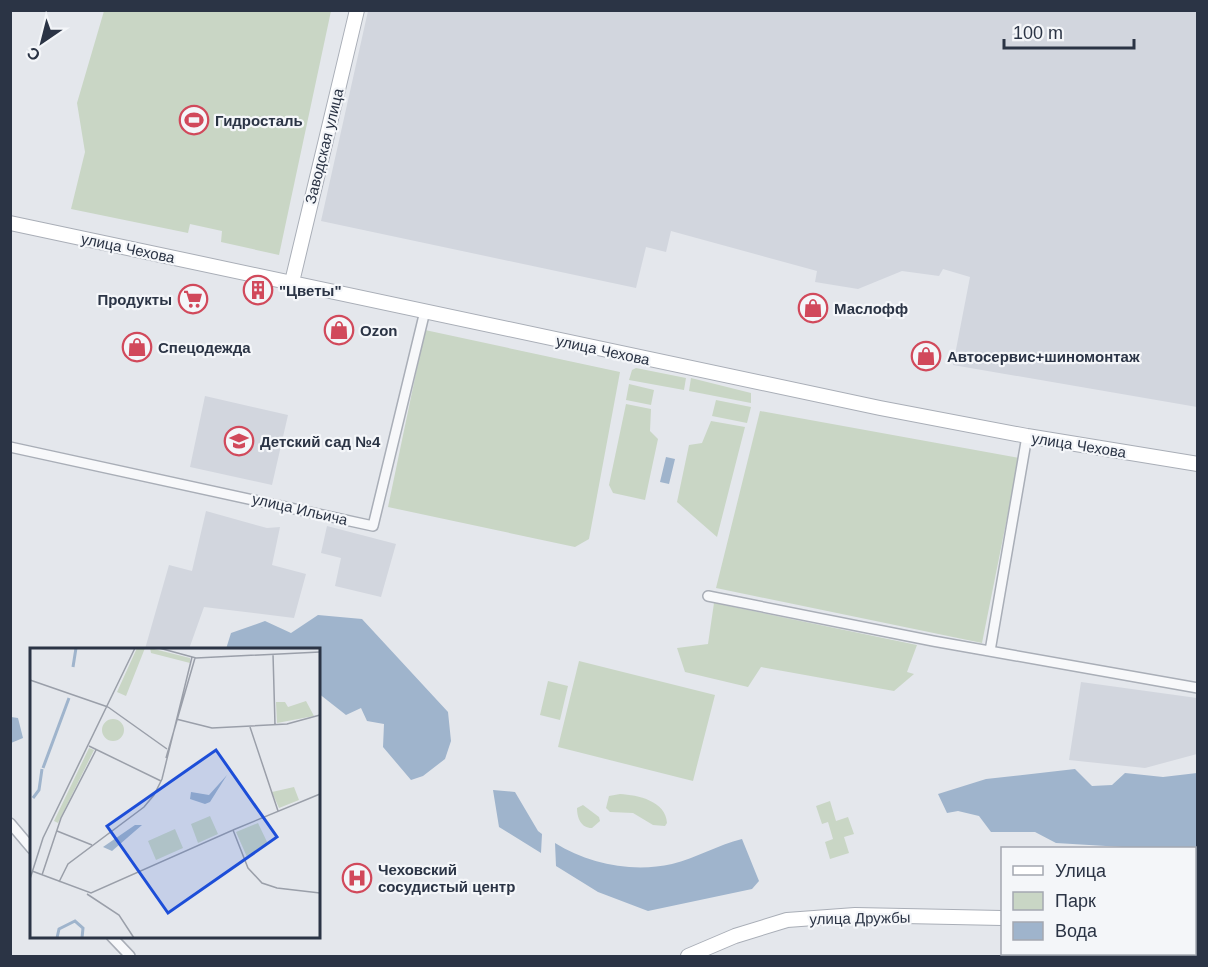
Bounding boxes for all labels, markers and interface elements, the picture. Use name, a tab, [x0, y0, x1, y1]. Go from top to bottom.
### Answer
north arrow	[12, 12, 72, 72]
scale bar	[1004, 12, 1134, 50]
text: 100 m	[1013, 23, 1063, 43]
text: С	[24, 43, 43, 64]
street label: Заводская улица	[301, 86, 347, 205]
sports icon: Гидросталь	[178, 104, 210, 136]
place label: Гидросталь	[215, 112, 303, 129]
street label: улица Чехова	[80, 230, 177, 266]
building icon: "Цветы"	[242, 274, 274, 306]
place label: "Цветы"	[279, 282, 342, 299]
supermarket icon: Продукты	[177, 283, 209, 315]
place label: Продукты	[97, 291, 172, 308]
shop icon: Маслофф	[797, 292, 829, 324]
place label: Маслофф	[834, 300, 908, 317]
shop icon: Ozon	[323, 314, 355, 346]
place label: Ozon	[360, 322, 398, 339]
shop icon: Спецодежда	[121, 331, 153, 363]
street label: улица Чехова	[555, 332, 652, 368]
place label: Спецодежда	[158, 339, 251, 356]
shop icon: Автосервис+шиномонтаж	[910, 340, 942, 372]
place label: Автосервис+шиномонтаж	[947, 348, 1140, 365]
school or university icon: Детский сад №4	[223, 425, 255, 457]
street label: улица Чехова	[1031, 429, 1128, 461]
place label: Детский сад №4	[260, 433, 381, 450]
street label: улица Ильича	[251, 490, 350, 528]
inset map	[30, 648, 320, 937]
legend	[1001, 847, 1196, 955]
place label: Чеховский сосудистый центр	[378, 861, 515, 895]
text: Улица	[1055, 861, 1107, 881]
hospital icon: Чеховский сосудистый центр	[341, 862, 373, 894]
text: Парк	[1055, 891, 1096, 911]
street label: улица Дружбы	[809, 909, 911, 927]
text: Вода	[1055, 921, 1098, 941]

